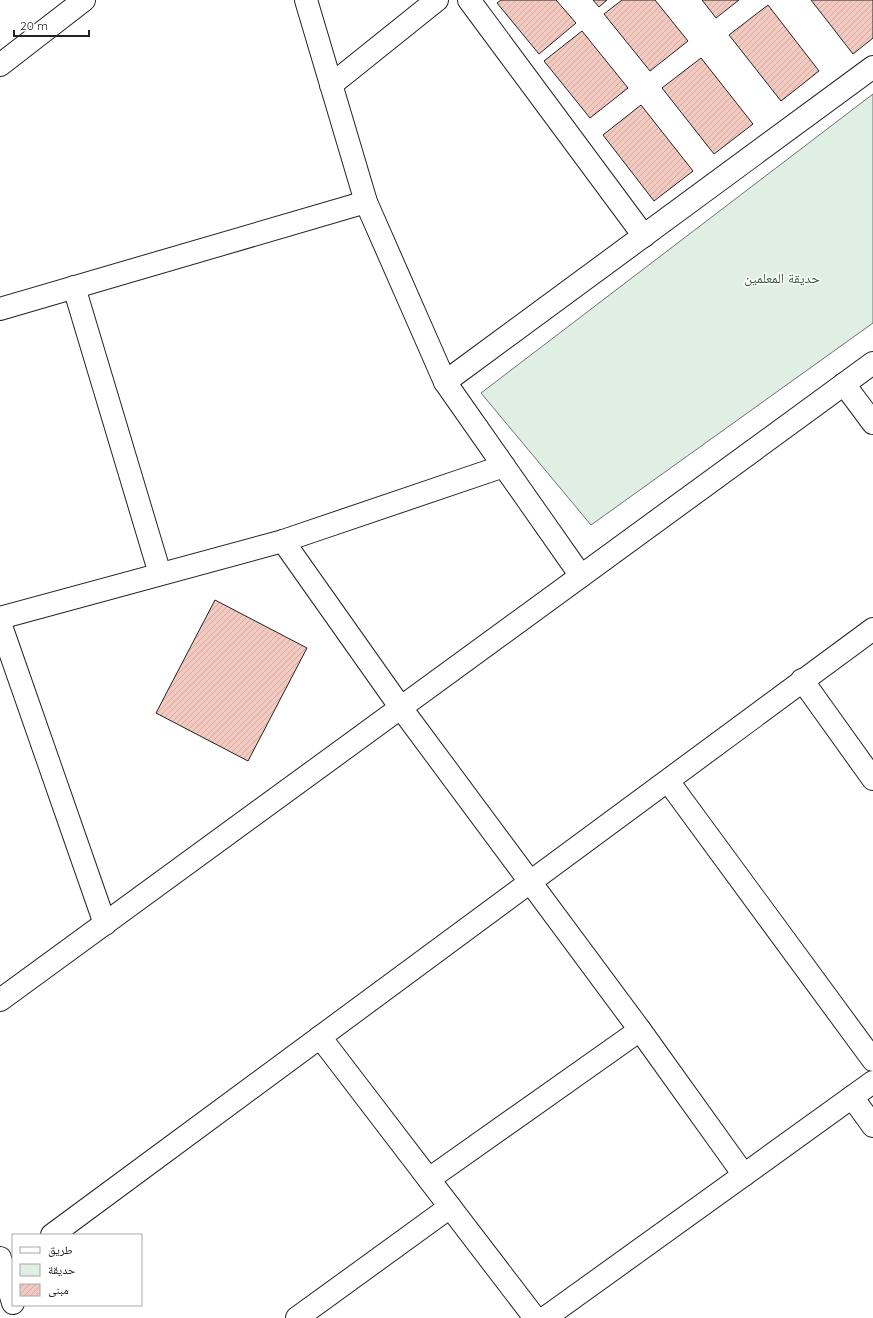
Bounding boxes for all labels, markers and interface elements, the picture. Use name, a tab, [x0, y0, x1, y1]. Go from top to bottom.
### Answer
scale bar	[14, 12, 89, 38]
text: 20 m	[20, 18, 48, 33]
park label: حديقة المعلمين	[744, 269, 820, 287]
legend	[12, 1234, 142, 1306]
text: طريق	[48, 1242, 73, 1257]
text: حديقة	[48, 1262, 76, 1277]
text: مبنى	[48, 1282, 69, 1297]

